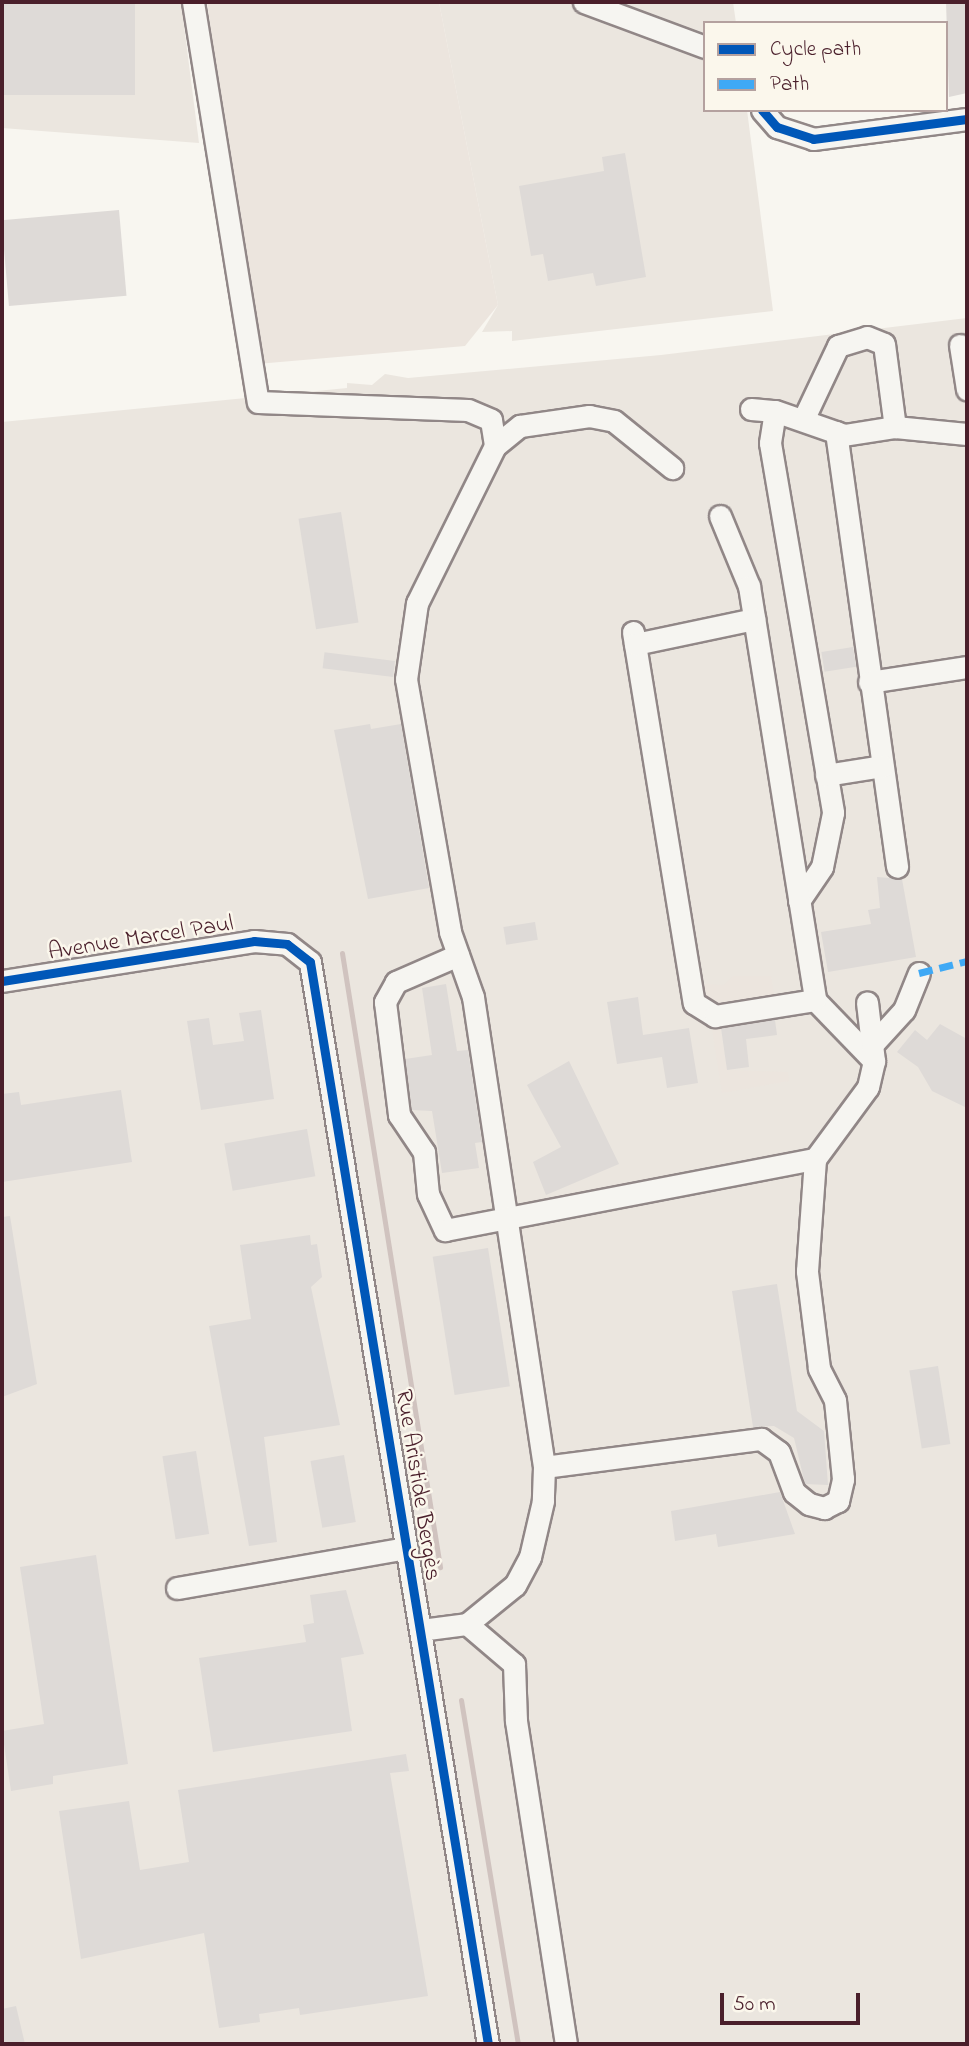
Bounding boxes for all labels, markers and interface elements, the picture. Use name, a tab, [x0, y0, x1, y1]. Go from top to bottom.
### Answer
legend	[703, 21, 948, 112]
text: Cycle path	[770, 35, 861, 65]
text: Path	[770, 70, 809, 100]
street label: Avenue Marcel Paul	[46, 910, 236, 968]
street label: Rue Aristide Bergès	[388, 1387, 446, 1583]
scale bar	[724, 1980, 864, 2024]
text: 50 m	[733, 1990, 776, 2020]

